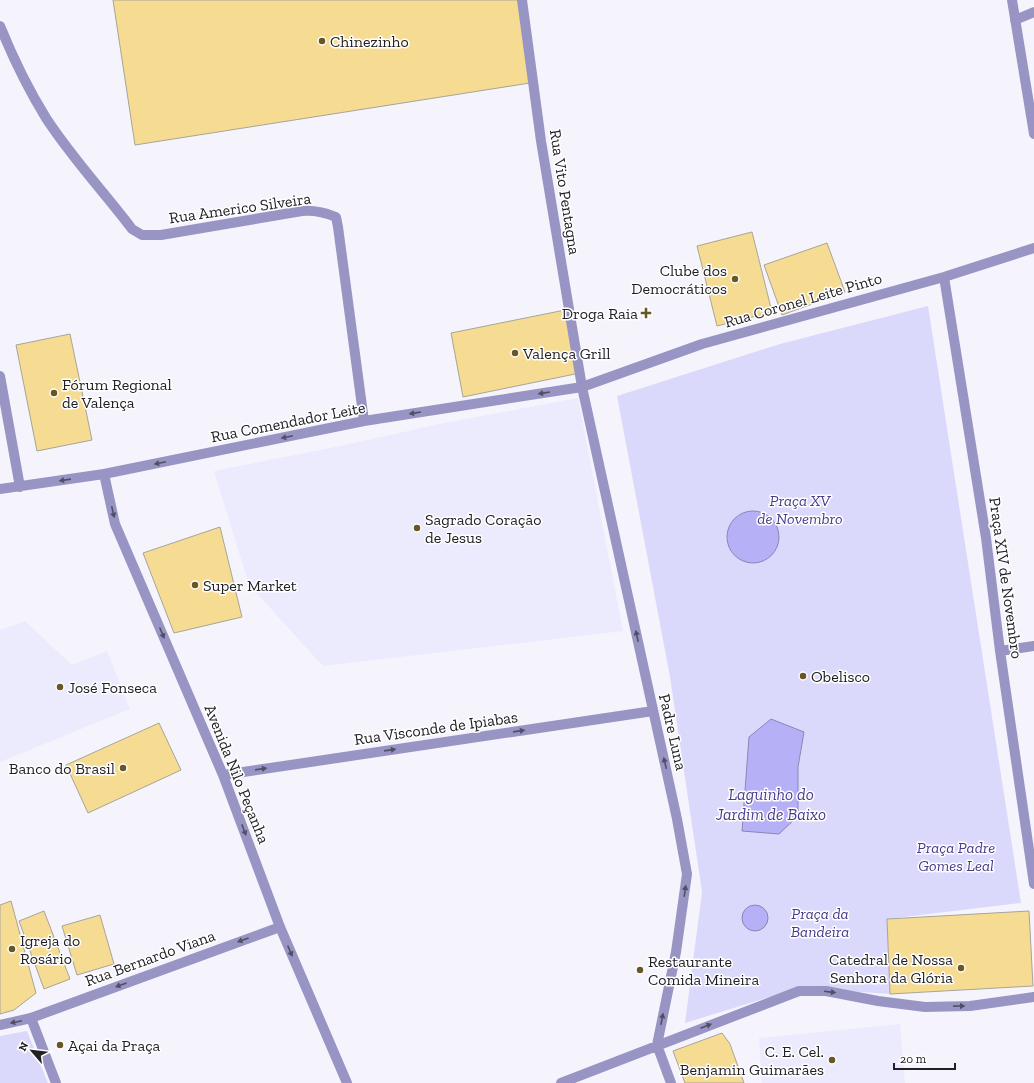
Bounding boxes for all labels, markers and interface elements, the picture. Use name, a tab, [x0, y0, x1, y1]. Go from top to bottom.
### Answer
place label: Chinezinho	[330, 32, 409, 51]
marker: Chinezinho	[317, 36, 327, 46]
street label: Rua Vito Pentagna	[546, 128, 584, 256]
street label: Rua Americo Silveira	[168, 189, 313, 227]
place label: Clube dos Democráticos	[631, 261, 727, 298]
street label: Rua Coronel Leite Pinto	[722, 268, 884, 332]
marker: Clube dos Democráticos	[730, 274, 740, 284]
place label: Droga Raia	[562, 304, 638, 323]
marker: Droga Raia	[641, 308, 651, 318]
place label: Valença Grill	[522, 344, 611, 363]
marker: Valença Grill	[510, 348, 520, 358]
place label: Fórum Regional de Valença	[62, 375, 172, 412]
marker: Fórum Regional de Valença	[49, 388, 59, 398]
one-way arrow	[538, 390, 550, 396]
street label: Rua Comendador Leite	[209, 398, 367, 446]
one-way arrow	[409, 410, 421, 416]
one-way arrow	[281, 434, 294, 440]
one-way arrow	[154, 460, 166, 466]
one-way arrow	[59, 477, 71, 483]
park label: Praça XV de Novembro	[757, 491, 843, 528]
street label: Praça XIV de Novembro	[985, 496, 1027, 660]
one-way arrow	[110, 506, 116, 519]
place label: Sagrado Coração de Jesus	[425, 510, 541, 547]
marker: Sagrado Coração de Jesus	[412, 523, 422, 533]
place label: Super Market	[203, 576, 297, 595]
marker: Super Market	[190, 580, 200, 590]
one-way arrow	[159, 627, 165, 638]
one-way arrow	[633, 630, 639, 643]
place label: Obelisco	[811, 667, 870, 686]
marker: Obelisco	[798, 671, 808, 681]
place label: José Fonseca	[68, 678, 157, 697]
marker: José Fonseca	[55, 682, 65, 692]
street label: Padre Luna	[655, 692, 691, 772]
street label: Avenida Nilo Peçanha	[200, 702, 274, 847]
street label: Rua Visconde de Ipiabas	[353, 707, 519, 749]
one-way arrow	[513, 728, 525, 734]
one-way arrow	[384, 747, 396, 753]
one-way arrow	[661, 757, 667, 770]
place label: Banco do Brasil	[9, 759, 115, 778]
marker: Banco do Brasil	[118, 763, 128, 773]
one-way arrow	[255, 766, 268, 772]
water label: Laguinho do Jardim de Baixo	[715, 784, 826, 824]
one-way arrow	[241, 825, 247, 837]
park label: Praça Padre Gomes Leal	[917, 838, 995, 875]
one-way arrow	[682, 885, 688, 897]
park label: Praça da Bandeira	[791, 904, 849, 941]
street label: Rua Bernardo Viana	[82, 926, 218, 990]
place label: Igreja do Rosário	[20, 931, 80, 968]
one-way arrow	[237, 938, 249, 944]
marker: Igreja do Rosário	[7, 944, 17, 954]
one-way arrow	[288, 946, 294, 958]
place label: Catedral de Nossa Senhora da Glória	[829, 950, 953, 987]
place label: Restaurante Comida Mineira	[648, 952, 759, 989]
marker: Catedral de Nossa Senhora da Glória	[956, 963, 966, 973]
marker: Restaurante Comida Mineira	[635, 965, 645, 975]
one-way arrow	[115, 983, 127, 989]
one-way arrow	[824, 989, 836, 995]
one-way arrow	[953, 1003, 966, 1009]
one-way arrow	[660, 1013, 666, 1025]
one-way arrow	[10, 1019, 22, 1025]
one-way arrow	[701, 1023, 713, 1029]
north arrow	[12, 1031, 52, 1071]
place label: Açai da Praça	[68, 1036, 161, 1055]
text: N	[16, 1039, 32, 1053]
marker: Açai da Praça	[55, 1040, 65, 1050]
place label: C. E. Cel. Benjamin Guimarães	[680, 1042, 824, 1079]
scale bar	[894, 1045, 955, 1071]
text: 20 m	[900, 1052, 927, 1066]
marker: C. E. Cel. Benjamin Guimarães	[827, 1055, 837, 1065]

